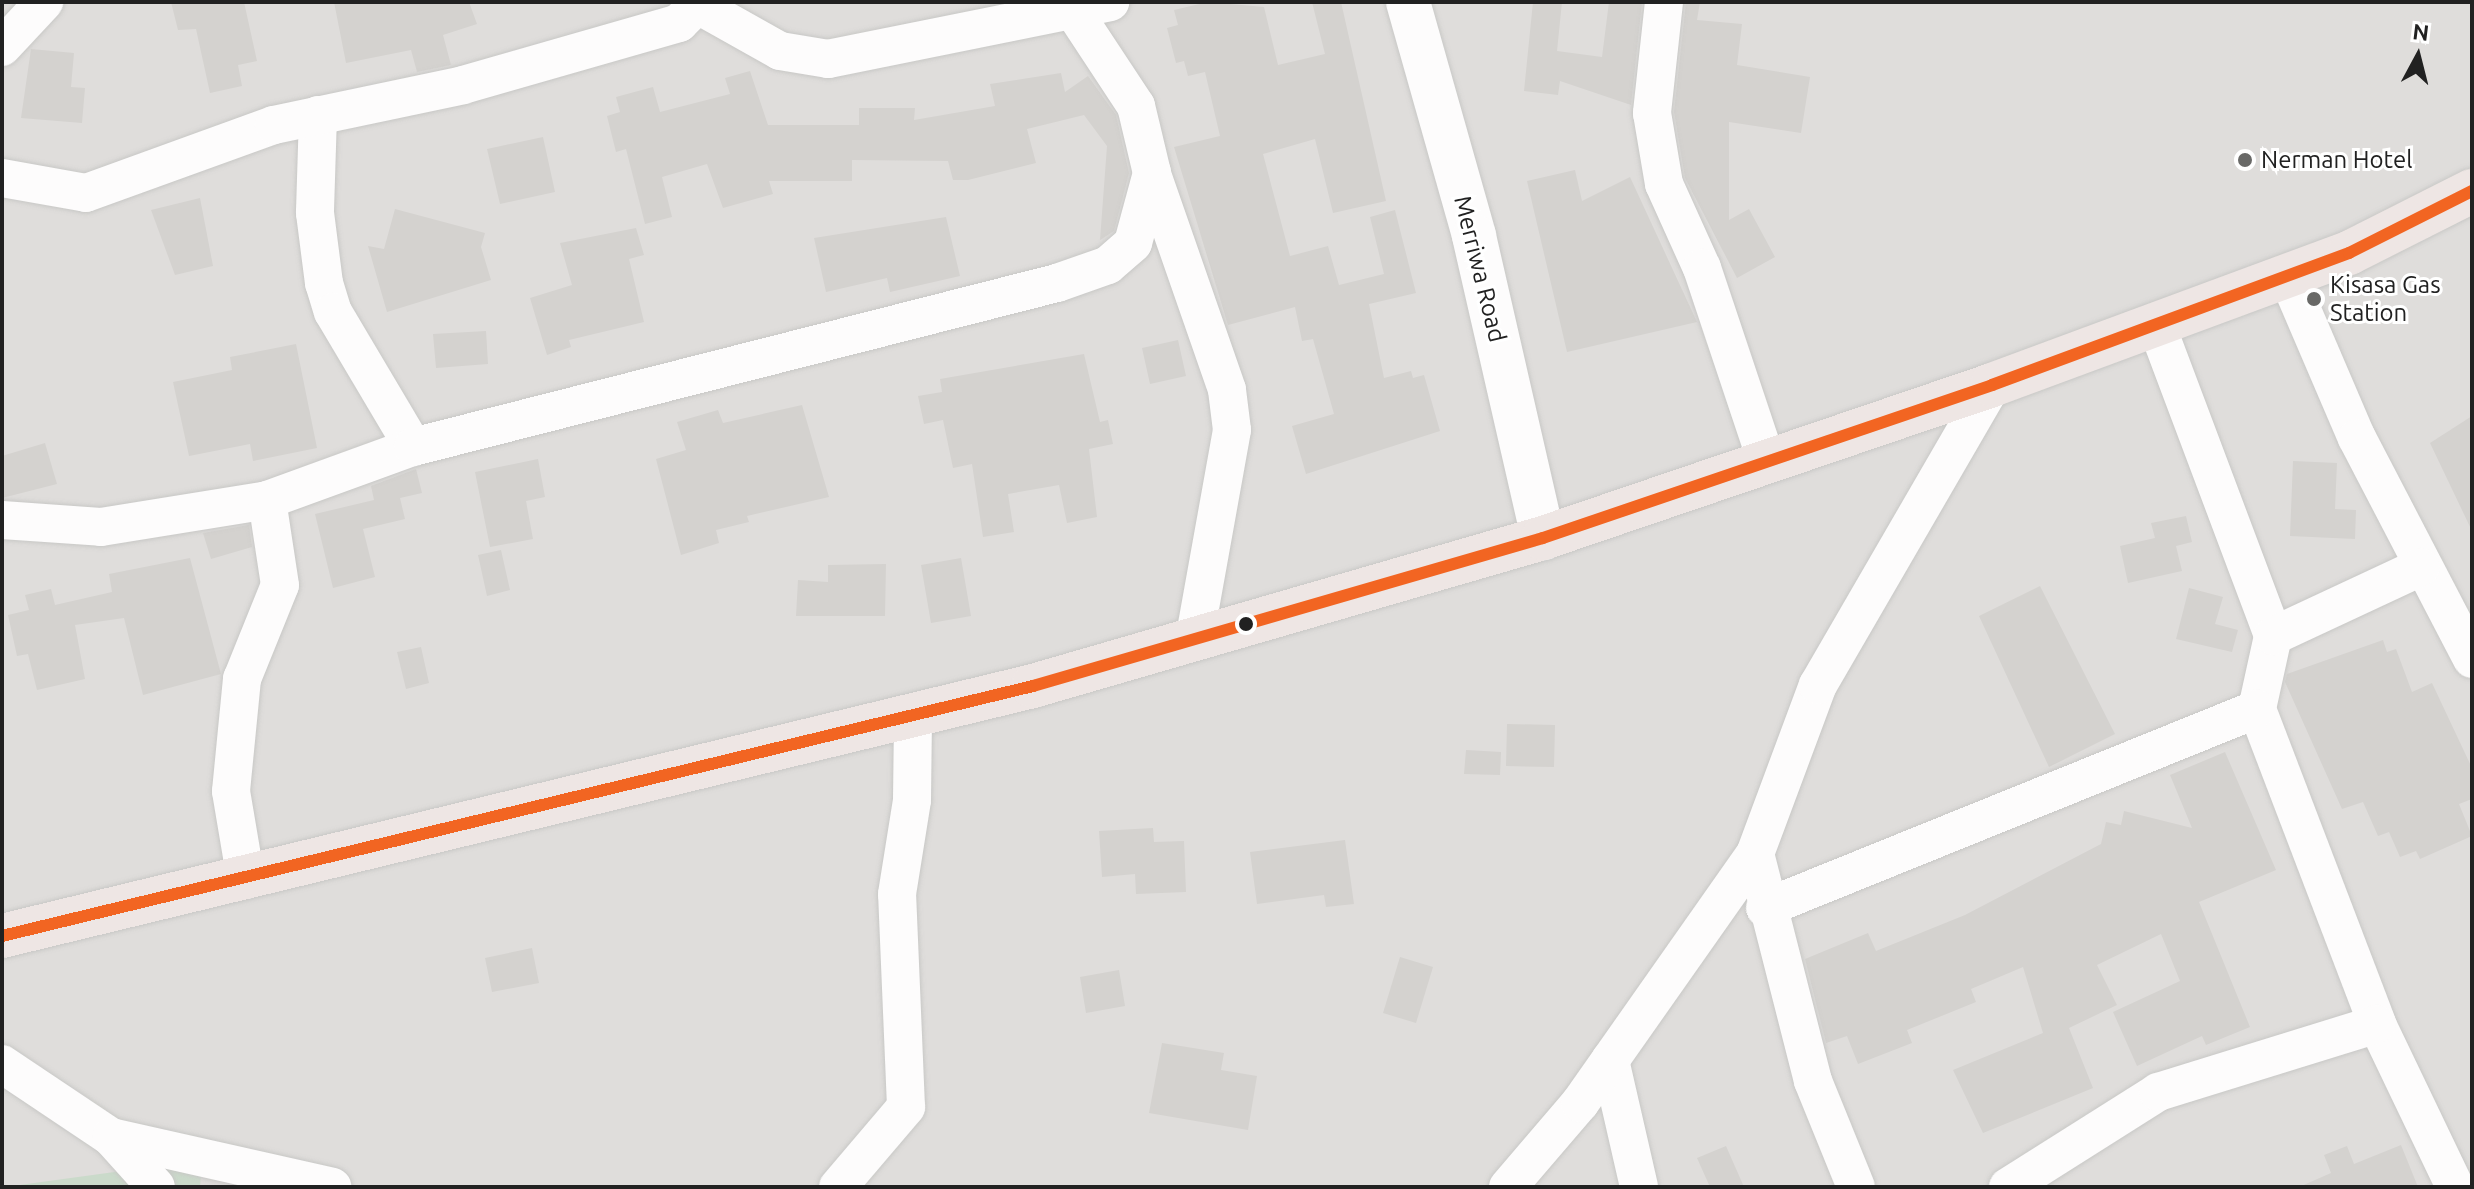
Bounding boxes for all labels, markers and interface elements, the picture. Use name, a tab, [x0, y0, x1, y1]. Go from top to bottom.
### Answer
north arrow	[2378, 16, 2458, 96]
text: N	[2411, 18, 2431, 45]
place label: Nerman Hotel	[2261, 146, 2412, 174]
marker: Nerman Hotel	[2236, 151, 2254, 169]
street label: Merriwa Road	[1448, 193, 1512, 345]
place label: Kisasa Gas Station	[2330, 271, 2441, 327]
marker: Kisasa Gas Station	[2305, 290, 2323, 308]
unlabelled marker	[1238, 616, 1254, 632]

